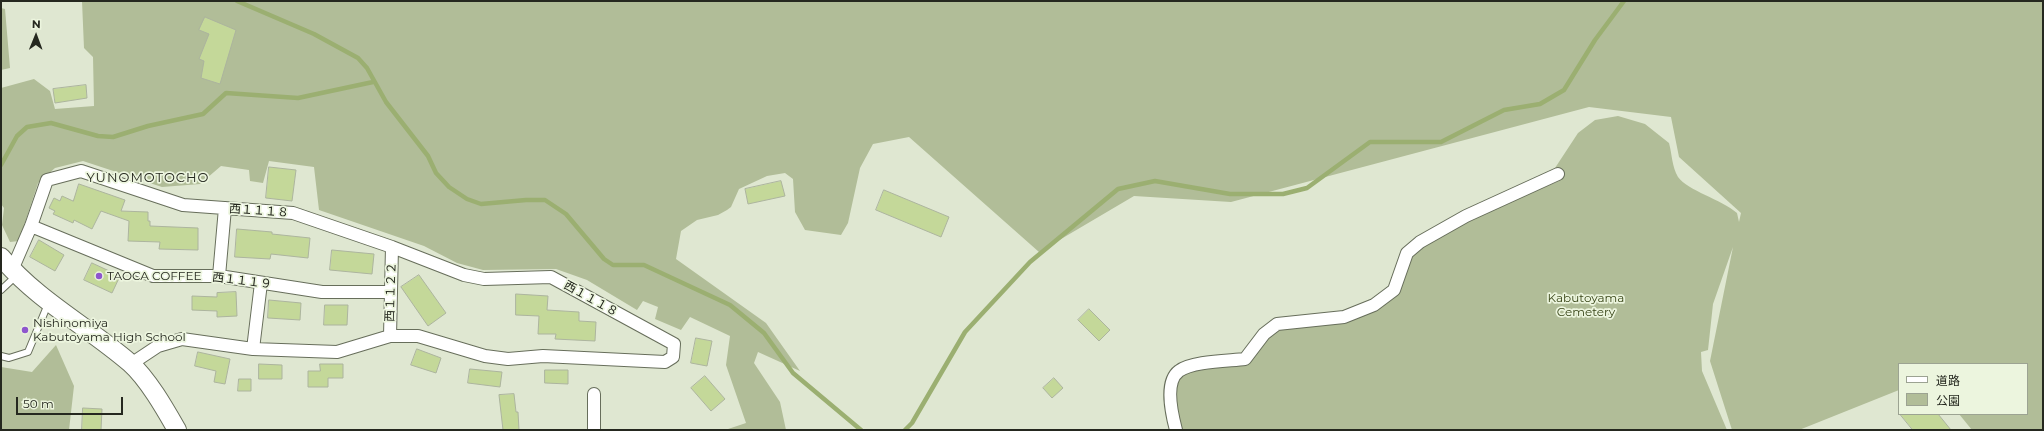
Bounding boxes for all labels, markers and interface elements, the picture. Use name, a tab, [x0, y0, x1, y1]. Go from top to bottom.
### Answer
north arrow	[16, 16, 56, 56]
text: N	[32, 17, 41, 31]
district label: YUNOMOTOCHO	[86, 170, 210, 186]
street label: 西１１１８	[229, 202, 289, 220]
street label: 西１１２２	[383, 262, 399, 322]
place label: TAOCA COFFEE	[107, 269, 201, 283]
street label: 西１１１９	[211, 270, 273, 292]
marker: TAOCA COFFEE	[94, 271, 104, 281]
street label: 西１１１８	[561, 278, 621, 320]
park label: Kabutoyama Cemetery	[1548, 291, 1624, 319]
place label: Nishinomiya Kabutoyama High School	[33, 316, 186, 344]
marker: Nishinomiya Kabutoyama High School	[20, 325, 30, 335]
legend	[1898, 363, 2028, 415]
text: 道路	[1936, 373, 1960, 388]
scale bar	[18, 389, 125, 415]
text: 公園	[1936, 393, 1960, 408]
text: 50 m	[23, 396, 54, 411]

